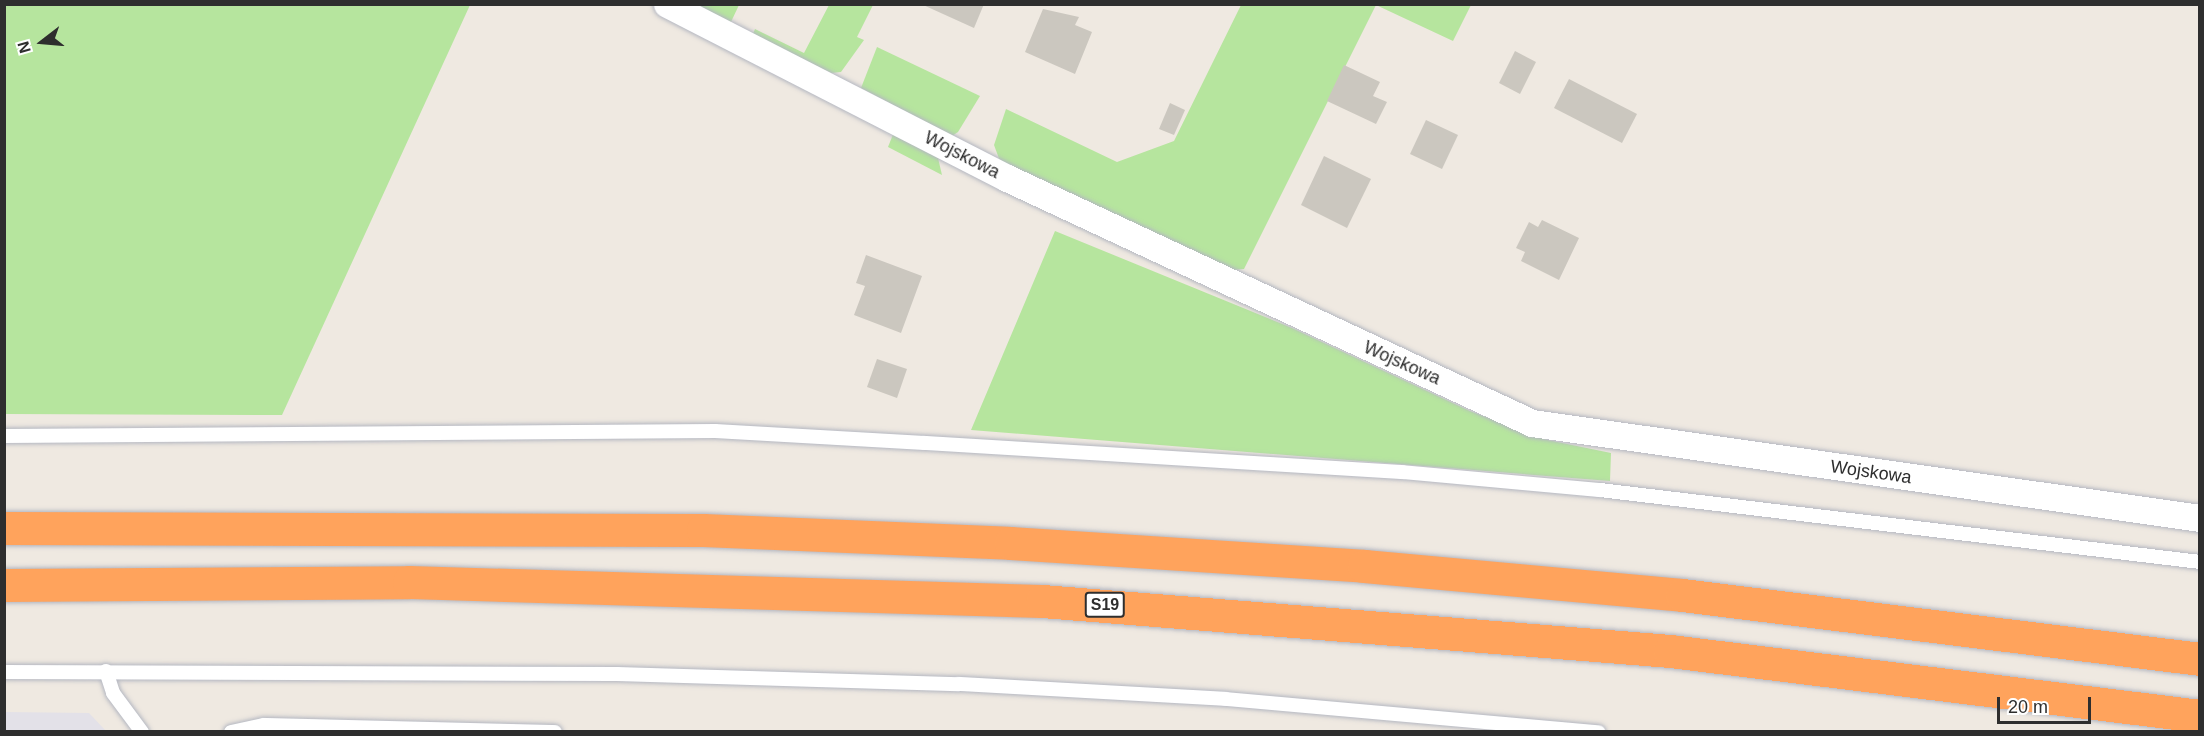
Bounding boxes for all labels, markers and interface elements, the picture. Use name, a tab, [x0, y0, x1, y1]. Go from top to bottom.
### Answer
north arrow	[12, 12, 72, 72]
text: N	[14, 39, 34, 55]
street label: Wojskowa	[921, 127, 1003, 183]
street label: Wojskowa	[1360, 337, 1444, 389]
street label: Wojskowa	[1829, 456, 1913, 488]
road number: S19	[1084, 592, 1126, 618]
scale bar	[2000, 685, 2094, 723]
text: 20 m	[2008, 697, 2048, 717]

